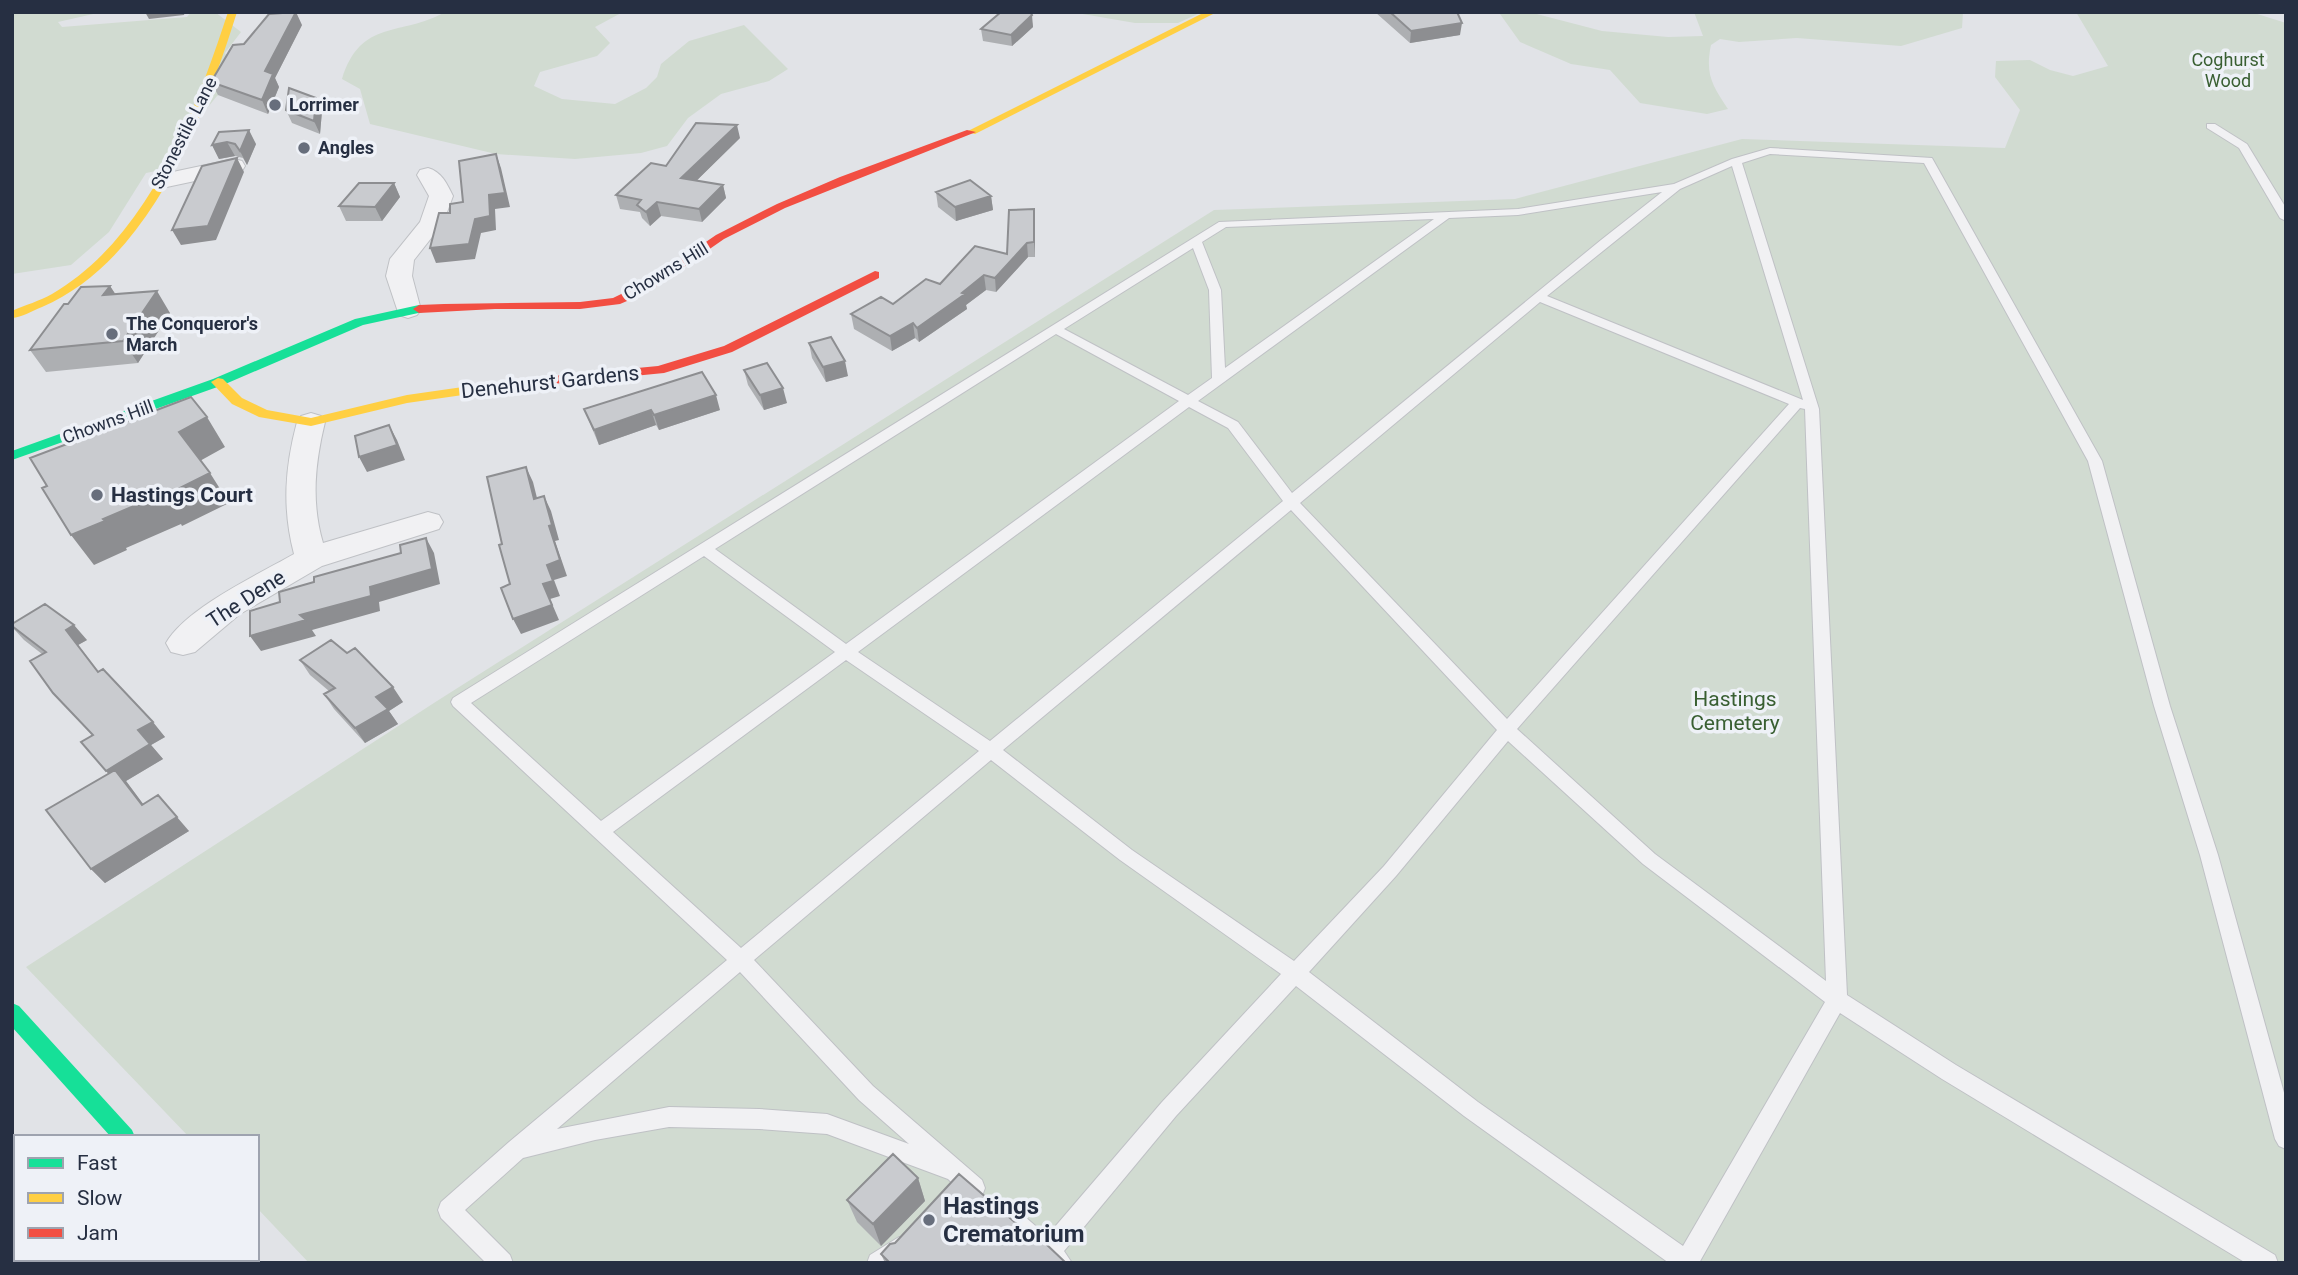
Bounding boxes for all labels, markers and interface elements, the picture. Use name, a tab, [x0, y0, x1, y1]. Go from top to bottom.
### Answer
park label: Coghurst Wood	[2191, 49, 2265, 91]
street label: Stonestile Lane	[146, 73, 221, 192]
place label: Lorrimer	[289, 94, 359, 115]
marker: Lorrimer	[267, 97, 283, 113]
place label: Angles	[318, 137, 374, 158]
marker: Angles	[296, 140, 312, 156]
street label: Chowns Hill	[620, 237, 712, 304]
place label: The Conqueror's March	[126, 313, 258, 355]
marker: The Conqueror's March	[104, 326, 120, 342]
street label: Denehurst Gardens	[460, 361, 640, 403]
street label: Chowns Hill	[60, 395, 156, 448]
place label: Hastings Court	[111, 483, 253, 507]
marker: Hastings Court	[89, 487, 105, 503]
street label: The Dene	[203, 565, 289, 633]
park label: Hastings Cemetery	[1690, 687, 1780, 735]
legend	[14, 1135, 259, 1261]
text: Fast	[77, 1151, 118, 1175]
text: Slow	[77, 1186, 123, 1210]
place label: Hastings Crematorium	[943, 1192, 1085, 1248]
marker: Hastings Crematorium	[921, 1212, 937, 1228]
text: Jam	[77, 1221, 118, 1245]

